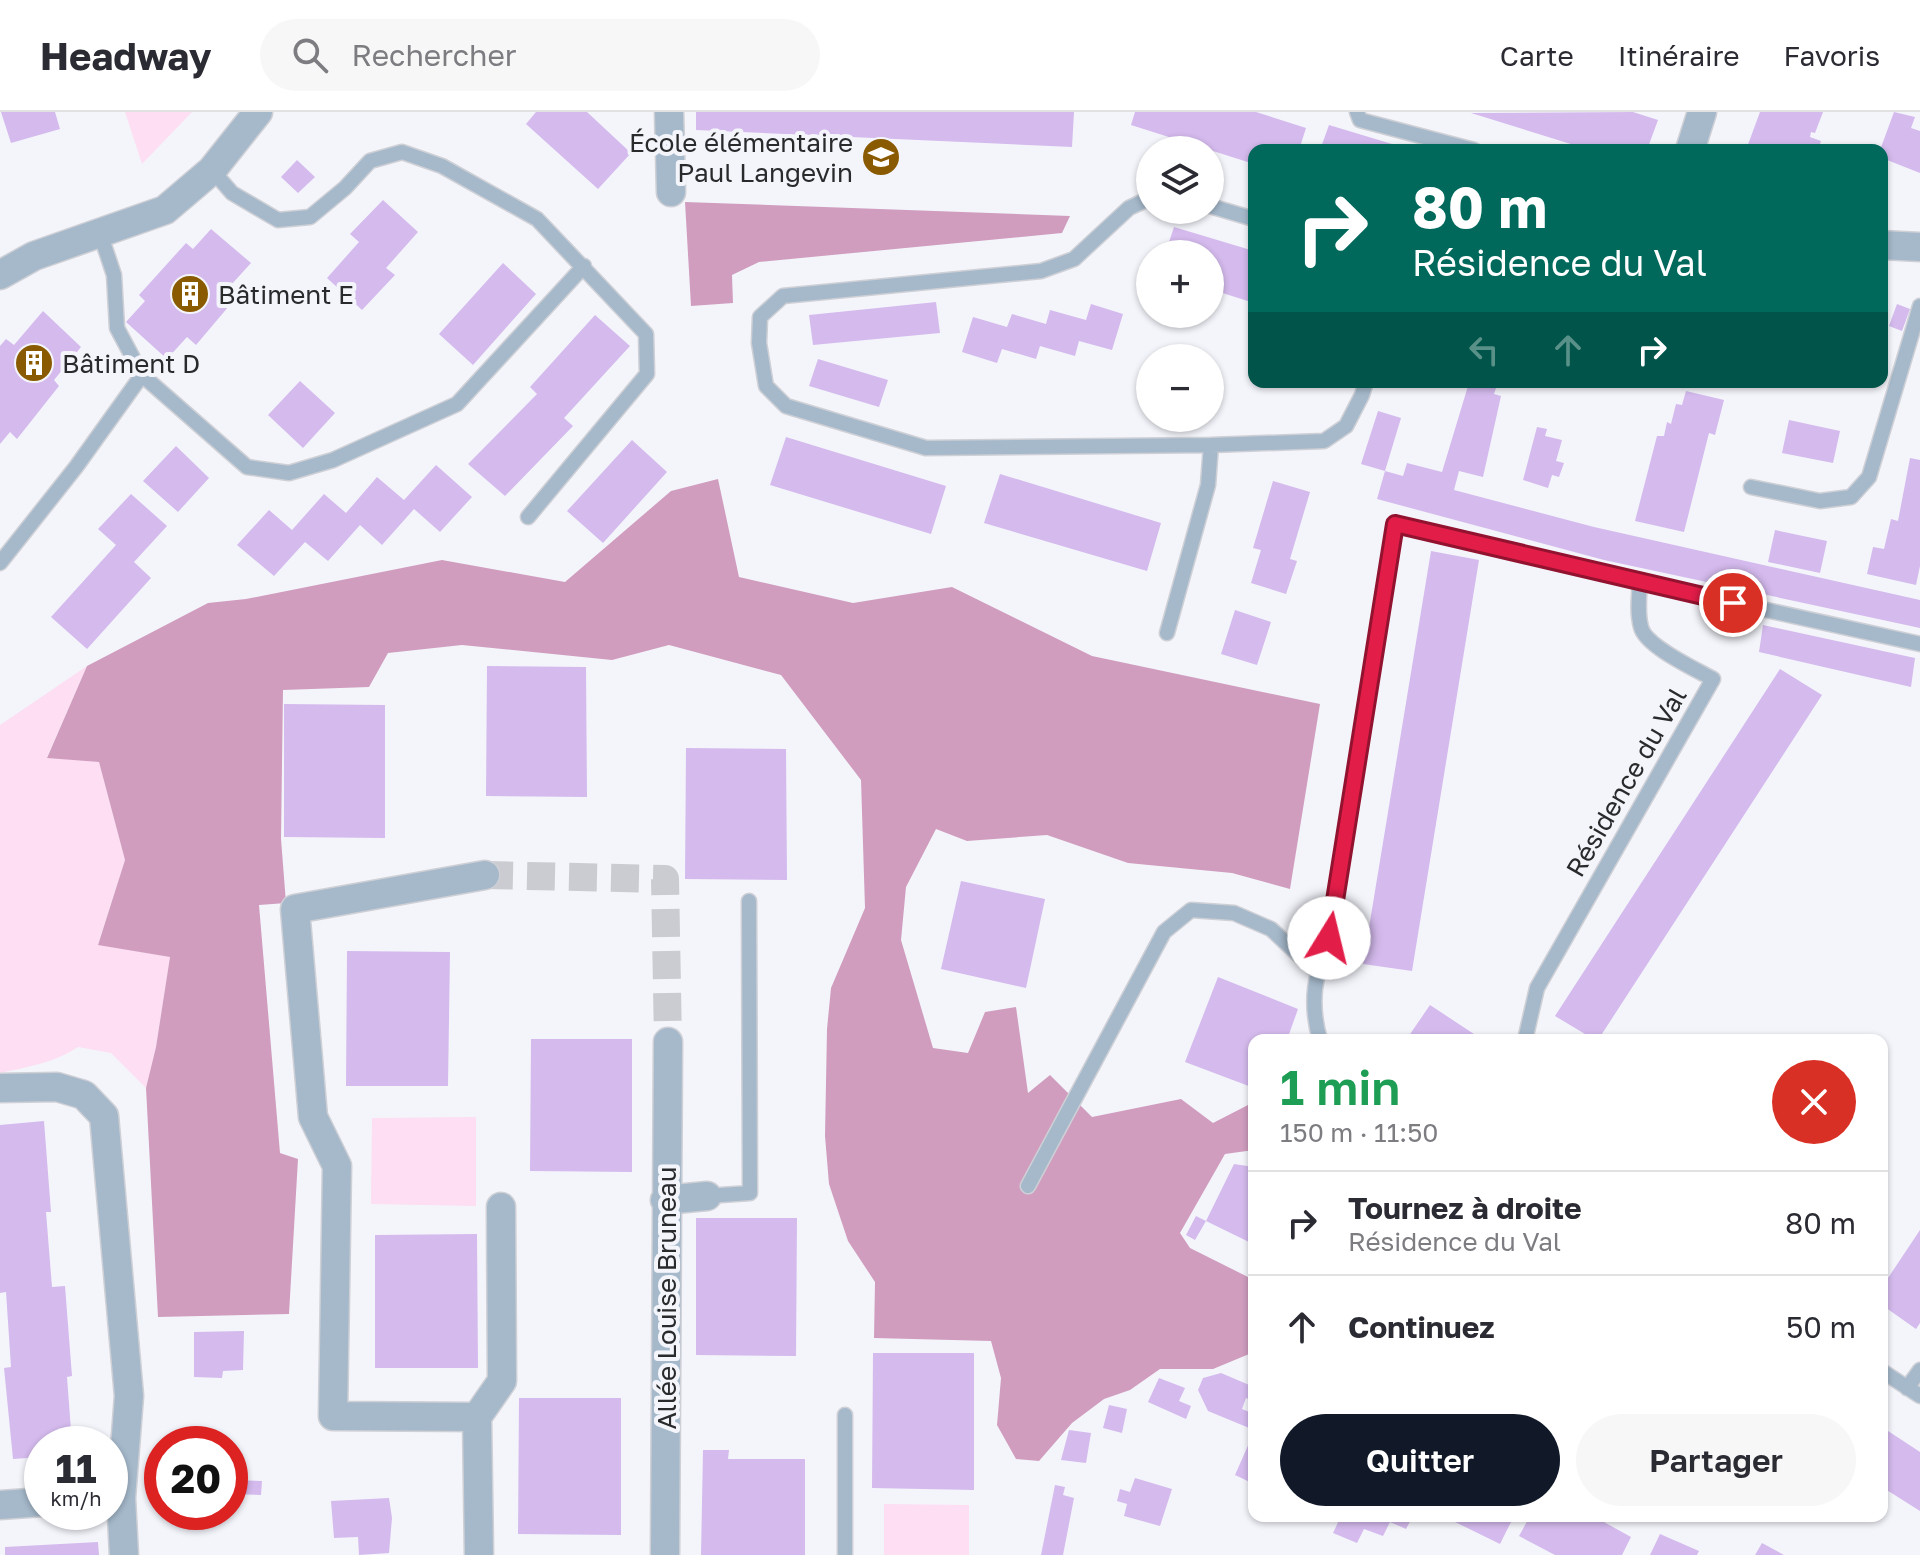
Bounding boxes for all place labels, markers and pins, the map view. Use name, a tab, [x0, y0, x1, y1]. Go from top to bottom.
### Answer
place label: École élémentaire Paul Langevin	[629, 127, 853, 188]
school or university icon: École élémentaire Paul Langevin	[860, 136, 902, 178]
building icon: Bâtiment E	[169, 273, 211, 315]
place label: Bâtiment E	[218, 279, 354, 310]
building icon: Bâtiment D	[13, 342, 55, 384]
place label: Bâtiment D	[62, 348, 200, 379]
pin	[1699, 569, 1767, 637]

